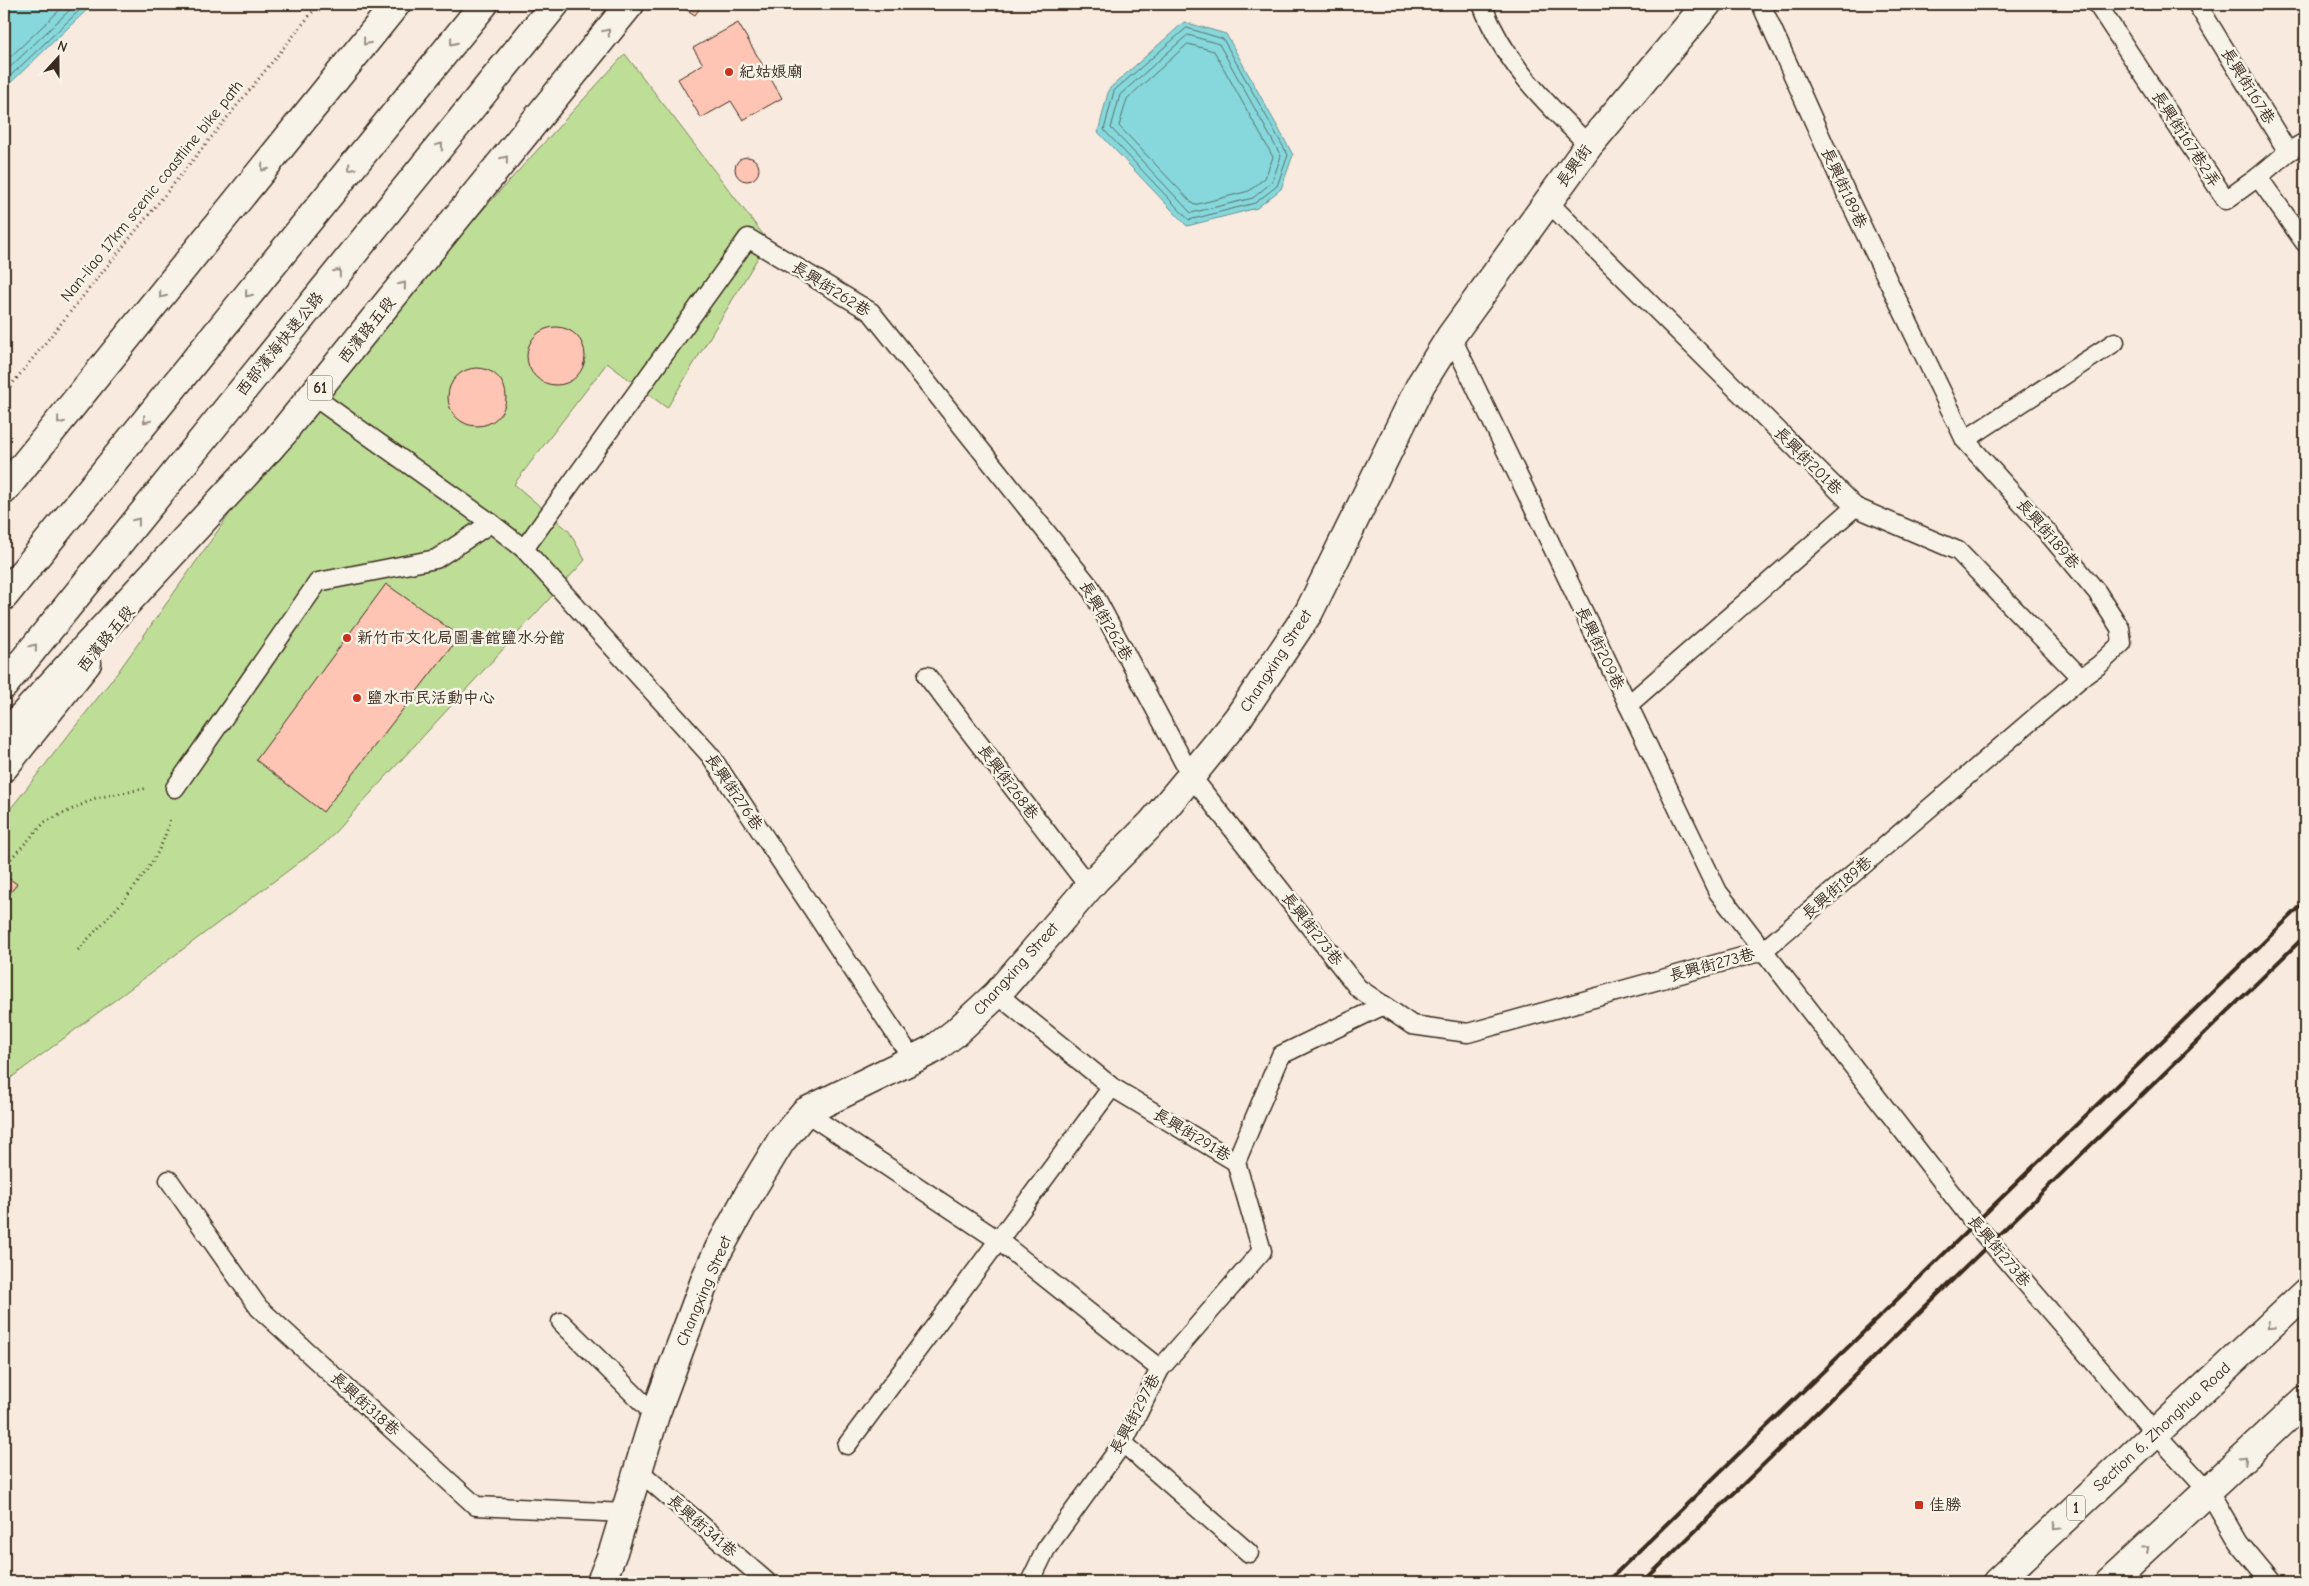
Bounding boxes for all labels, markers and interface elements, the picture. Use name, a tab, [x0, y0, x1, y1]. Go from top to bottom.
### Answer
one-way arrow	[602, 29, 610, 38]
north arrow	[32, 32, 82, 82]
one-way arrow	[362, 36, 371, 45]
one-way arrow	[450, 36, 459, 45]
text: N	[55, 37, 70, 56]
street label: 長興街167巷	[2217, 45, 2279, 127]
place label: 紀姑娘廟	[739, 63, 803, 81]
marker: 紀姑娘廟	[723, 66, 735, 78]
street label: Nan-liao 17km scenic coastline bike path	[57, 77, 247, 305]
street label: 長興街167巷2弄	[2148, 88, 2224, 190]
street label: 長興街	[1553, 141, 1595, 191]
one-way arrow	[435, 143, 443, 152]
street label: 長興街189巷	[1817, 145, 1871, 231]
one-way arrow	[500, 155, 509, 164]
one-way arrow	[261, 162, 269, 171]
one-way arrow	[348, 162, 356, 171]
street label: 長興街262巷	[788, 258, 874, 320]
one-way arrow	[333, 269, 341, 278]
one-way arrow	[398, 282, 406, 291]
one-way arrow	[246, 288, 254, 297]
one-way arrow	[158, 289, 167, 298]
street label: 西部濱海快速公路	[233, 289, 327, 399]
street label: 西濱路五段	[335, 293, 399, 367]
road number: 61	[308, 376, 332, 400]
one-way arrow	[144, 414, 152, 423]
one-way arrow	[57, 415, 65, 424]
street label: 長興街201巷	[1770, 423, 1846, 499]
street label: 長興街189巷	[2013, 495, 2083, 573]
one-way arrow	[131, 518, 139, 527]
street label: 長興街262巷	[1076, 578, 1136, 664]
street label: 西濱路五段	[74, 602, 138, 676]
street label: 長興街209巷	[1572, 603, 1628, 693]
street label: Changxing Street	[1236, 606, 1316, 715]
place label: 新竹市文化局圖書館鹽水分館	[357, 629, 565, 647]
marker: 新竹市文化局圖書館鹽水分館	[341, 632, 353, 644]
one-way arrow	[29, 644, 37, 653]
place label: 鹽水市民活動中心	[367, 689, 495, 707]
marker: 鹽水市民活動中心	[351, 692, 363, 704]
street label: 長興街268巷	[974, 741, 1042, 823]
street label: 長興街276巷	[702, 750, 766, 834]
street label: 長興街189巷	[1798, 853, 1876, 923]
street label: 長興街273巷	[1278, 889, 1346, 969]
street label: Changxing Street	[970, 919, 1062, 1019]
street label: 長興街273巷	[1667, 945, 1757, 985]
street label: 長興街291巷	[1150, 1105, 1234, 1165]
street label: 長興街273巷	[1964, 1212, 2034, 1290]
street label: Changxing Street	[673, 1233, 735, 1349]
one-way arrow	[2266, 1320, 2275, 1329]
street label: Section 6, Zhonghua Road	[2090, 1359, 2234, 1495]
street label: 長興街318巷	[327, 1368, 403, 1440]
street label: 長興街297巷	[1106, 1371, 1164, 1457]
one-way arrow	[2238, 1456, 2247, 1465]
street label: 長興街341巷	[664, 1491, 740, 1561]
place label: 佳勝	[1929, 1496, 1962, 1514]
road number: 1	[2067, 1496, 2085, 1520]
marker: 佳勝	[1913, 1499, 1925, 1511]
one-way arrow	[2052, 1521, 2061, 1530]
one-way arrow	[2141, 1546, 2150, 1555]

